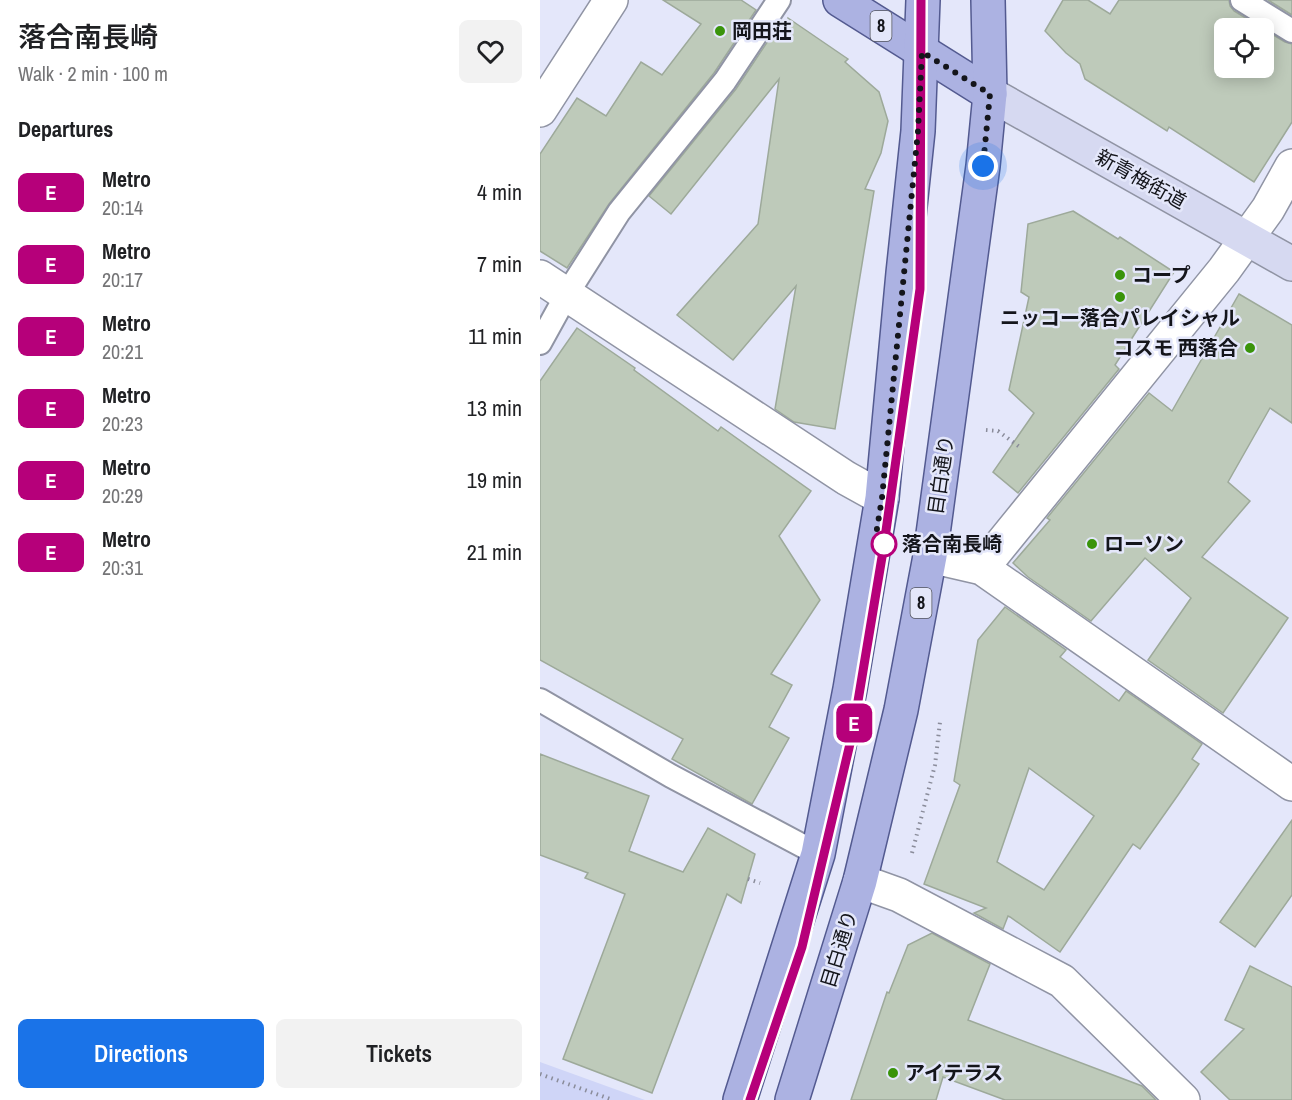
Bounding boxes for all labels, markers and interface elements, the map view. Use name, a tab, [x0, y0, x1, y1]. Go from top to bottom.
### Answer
road number: 8	[870, 11, 892, 41]
place label: 岡田荘	[732, 17, 792, 44]
text: 落合南長崎	[18, 18, 158, 56]
map controls	[1214, 18, 1274, 78]
button: locate	[1214, 18, 1274, 78]
button: heart	[459, 20, 522, 83]
marker: 岡田荘	[713, 24, 727, 38]
text: Walk · 2 min · 100 m	[18, 60, 168, 87]
text: Departures	[18, 114, 113, 144]
street label: 新青梅街道	[1091, 143, 1192, 215]
your location	[968, 151, 998, 181]
text: Metro	[102, 164, 151, 194]
text: 4 min	[477, 177, 522, 207]
text: E	[45, 178, 57, 207]
text: 20:14	[102, 194, 143, 221]
text: Metro	[102, 236, 151, 266]
text: 7 min	[477, 249, 522, 279]
text: E	[45, 250, 57, 279]
place label: コープ	[1132, 261, 1191, 288]
text: 20:17	[102, 266, 143, 293]
marker: コープ	[1113, 268, 1127, 282]
marker: ニッコー落合パレイシャル	[1113, 290, 1127, 304]
place label: ニッコー落合パレイシャル	[1000, 304, 1240, 331]
text: Metro	[102, 308, 151, 338]
text: 11 min	[468, 321, 522, 351]
text: E	[45, 322, 57, 351]
place label: コスモ 西落合	[1113, 334, 1238, 361]
text: 20:21	[102, 338, 143, 365]
marker: コスモ 西落合	[1243, 341, 1257, 355]
text: Metro	[102, 380, 151, 410]
text: 13 min	[467, 393, 522, 423]
text: E	[45, 394, 57, 423]
text: 20:23	[102, 410, 143, 437]
street label: 目白通り	[922, 433, 959, 516]
text: Metro	[102, 452, 151, 482]
text: 19 min	[467, 465, 522, 495]
text: E	[45, 466, 57, 495]
text: 20:29	[102, 482, 143, 509]
text: Metro	[102, 524, 151, 554]
place label: 落合南長崎	[902, 530, 1002, 557]
place label: ローソン	[1104, 530, 1184, 557]
marker: 落合南長崎	[871, 531, 897, 557]
text: 21 min	[467, 537, 522, 567]
marker: ローソン	[1085, 537, 1099, 551]
text: E	[45, 538, 57, 567]
text: 20:31	[102, 554, 143, 581]
road number: 8	[910, 588, 932, 618]
line badge: E	[834, 704, 874, 742]
text: E	[848, 709, 860, 738]
street label: 目白通り	[814, 907, 863, 991]
button: Directions	[18, 1019, 264, 1088]
button: Tickets	[276, 1019, 522, 1088]
place label: アイテラス	[905, 1059, 1003, 1086]
marker: アイテラス	[886, 1066, 900, 1080]

